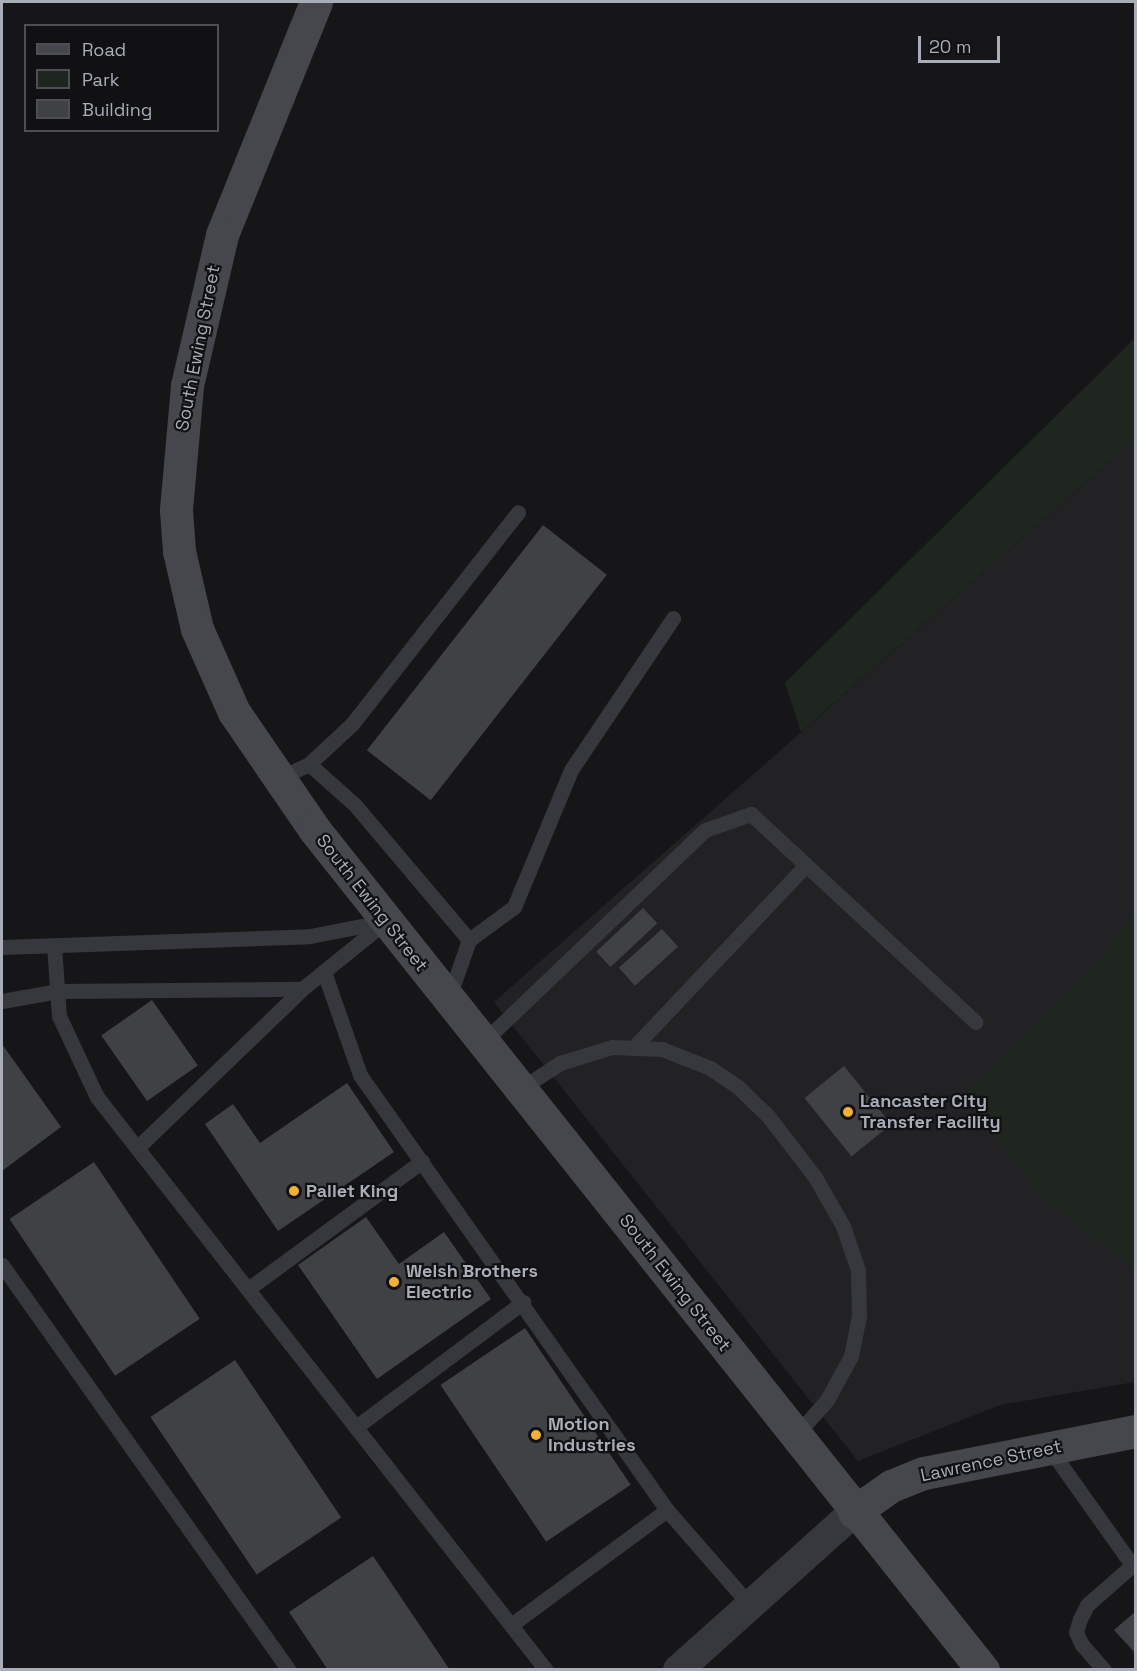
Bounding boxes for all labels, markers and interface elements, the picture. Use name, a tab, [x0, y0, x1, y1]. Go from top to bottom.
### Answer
legend	[24, 24, 219, 132]
scale bar	[921, 24, 1004, 62]
text: 20 m	[929, 35, 972, 58]
text: Road	[82, 38, 126, 61]
text: Park	[82, 68, 119, 91]
text: Building	[82, 98, 152, 121]
street label: South Ewing Street	[171, 263, 225, 433]
street label: South Ewing Street	[312, 830, 432, 976]
place label: Lancaster City Transfer Facility	[860, 1091, 1001, 1134]
marker: Lancaster City Transfer Facility	[841, 1105, 855, 1119]
place label: Pallet King	[306, 1180, 398, 1202]
marker: Pallet King	[287, 1184, 301, 1198]
street label: South Ewing Street	[615, 1210, 735, 1356]
place label: Welsh Brothers Electric	[406, 1261, 538, 1304]
marker: Welsh Brothers Electric	[387, 1275, 401, 1289]
place label: Motion Industries	[548, 1414, 636, 1456]
marker: Motion Industries	[529, 1428, 543, 1442]
street label: Lawrence Street	[919, 1436, 1063, 1486]

